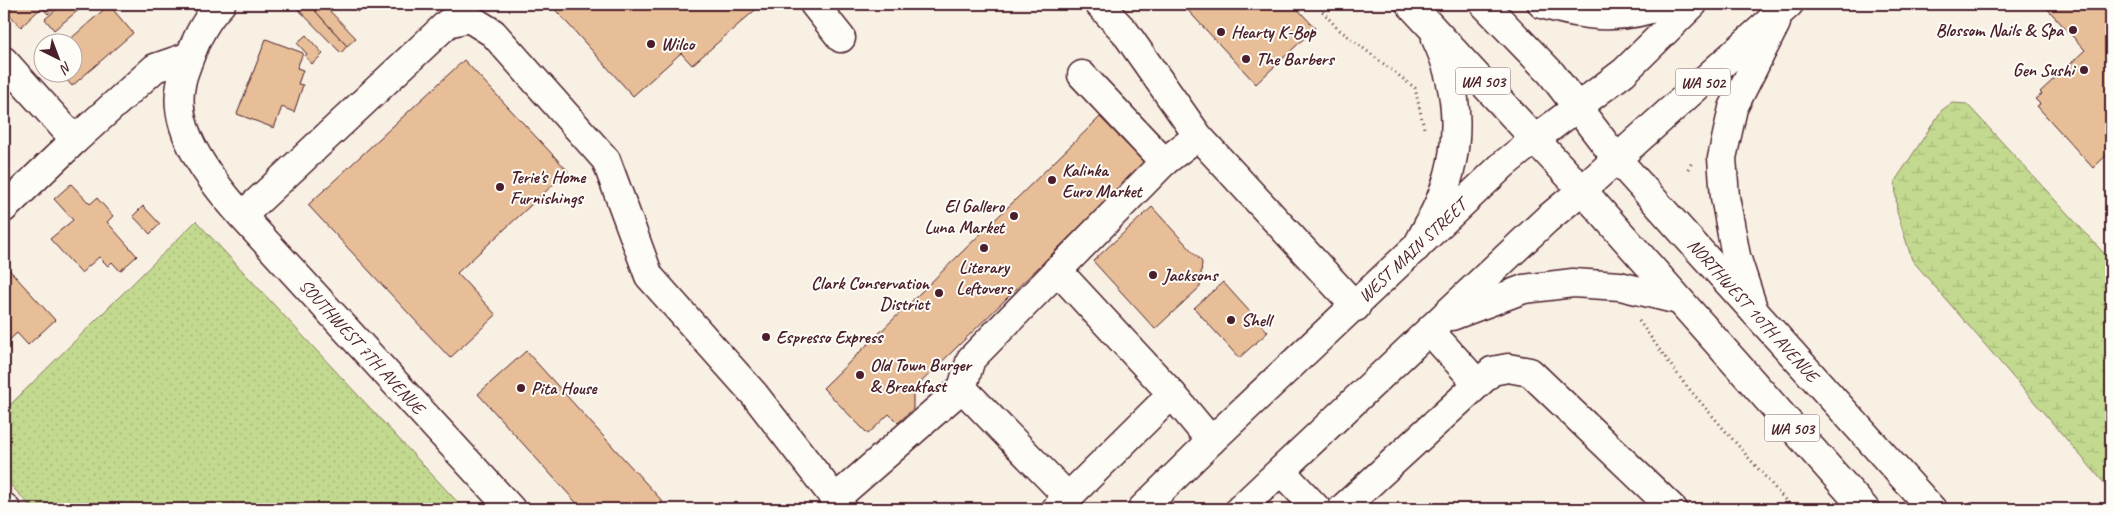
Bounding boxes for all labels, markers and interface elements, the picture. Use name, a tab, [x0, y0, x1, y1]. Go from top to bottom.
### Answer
place label: Blossom Nails & Spa	[1936, 19, 2065, 41]
place label: Hearty K-Bop	[1231, 21, 1317, 43]
marker: Blossom Nails & Spa	[2067, 24, 2079, 36]
marker: Hearty K-Bop	[1215, 26, 1227, 38]
north arrow	[32, 32, 82, 82]
place label: Wilco	[661, 33, 696, 55]
marker: Wilco	[645, 38, 657, 50]
place label: The Barbers	[1256, 48, 1335, 70]
marker: The Barbers	[1240, 53, 1252, 65]
text: N	[56, 58, 75, 78]
place label: Gen Sushi	[2013, 59, 2076, 81]
marker: Gen Sushi	[2078, 64, 2090, 76]
road number: WA 503	[1456, 68, 1510, 94]
road number: WA 502	[1676, 68, 1730, 95]
place label: Kalinka Euro Market	[1062, 159, 1144, 202]
place label: Terie's Home Furnishings	[510, 166, 587, 209]
marker: Kalinka Euro Market	[1046, 174, 1058, 186]
marker: Terie's Home Furnishings	[494, 181, 506, 193]
street label: WEST MAIN STREET	[1354, 191, 1474, 307]
place label: El Gallero Luna Market	[925, 195, 1006, 238]
marker: El Gallero Luna Market	[1008, 210, 1020, 222]
street label: NORTHWEST 10TH AVENUE	[1683, 234, 1825, 388]
marker: Literary Leftovers	[978, 242, 990, 254]
place label: Literary Leftovers	[956, 256, 1013, 299]
place label: Jacksons	[1161, 264, 1219, 286]
marker: Jacksons	[1147, 269, 1159, 281]
place label: Clark Conservation District	[811, 272, 931, 315]
street label: SOUTHWEST 7TH AVENUE	[294, 275, 431, 420]
marker: Clark Conservation District	[933, 287, 945, 299]
place label: Shell	[1241, 309, 1275, 331]
marker: Shell	[1225, 314, 1237, 326]
place label: Espresso Express	[776, 326, 884, 348]
marker: Espresso Express	[760, 331, 772, 343]
place label: Old Town Burger & Breakfast	[870, 354, 973, 397]
marker: Old Town Burger & Breakfast	[854, 369, 866, 381]
place label: Pita House	[531, 377, 599, 399]
marker: Pita House	[515, 382, 527, 394]
road number: WA 503	[1764, 414, 1820, 442]

